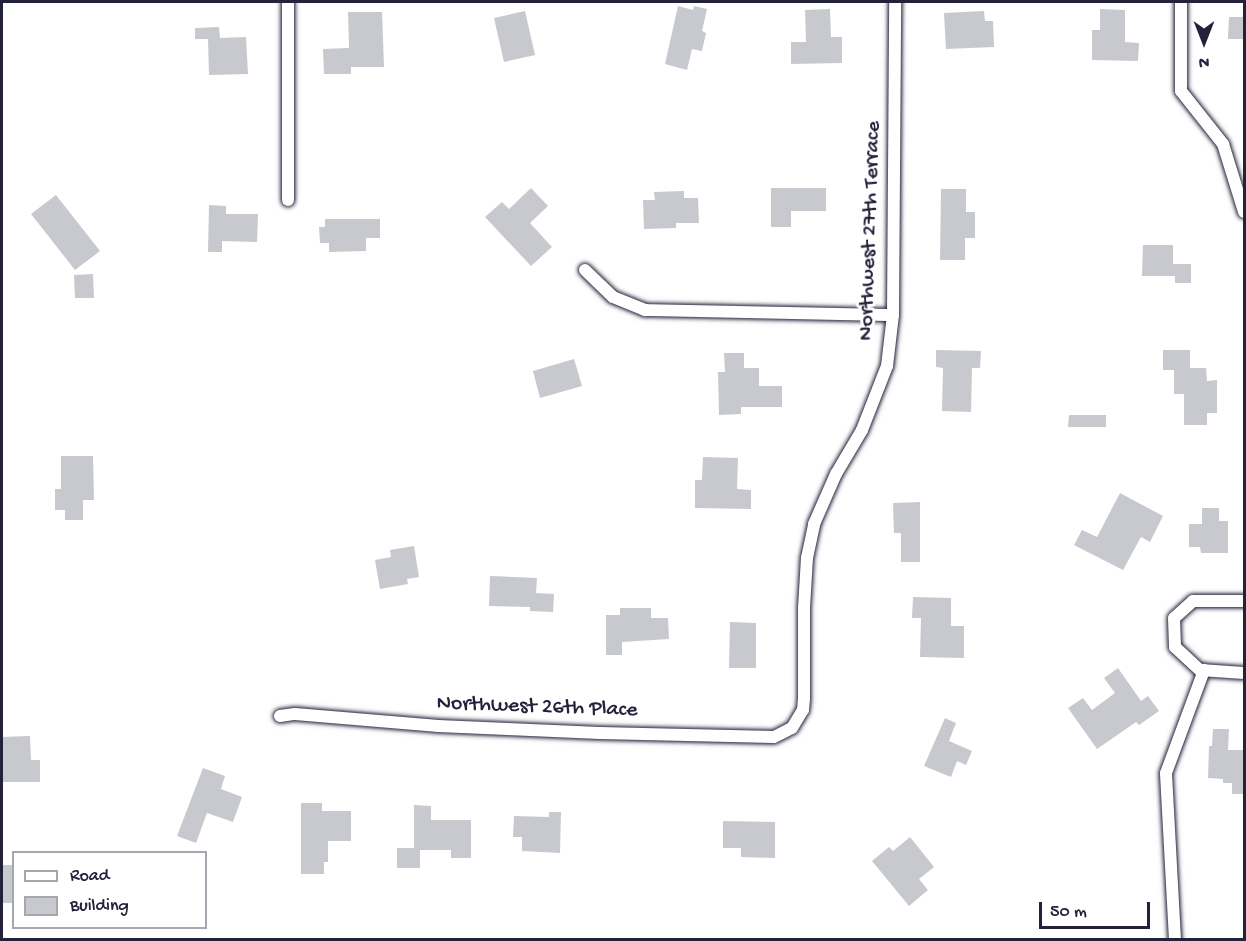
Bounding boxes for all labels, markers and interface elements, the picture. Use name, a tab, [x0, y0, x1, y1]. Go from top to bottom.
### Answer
north arrow	[1174, 12, 1234, 72]
text: N	[1199, 51, 1209, 70]
street label: Northwest 27th Terrace	[854, 121, 888, 341]
street label: Northwest 26th Place	[436, 691, 638, 725]
legend	[12, 851, 207, 929]
text: Road	[70, 866, 109, 887]
scale bar	[1042, 890, 1153, 928]
text: Building	[70, 896, 129, 917]
text: 50 m	[1050, 902, 1087, 923]

